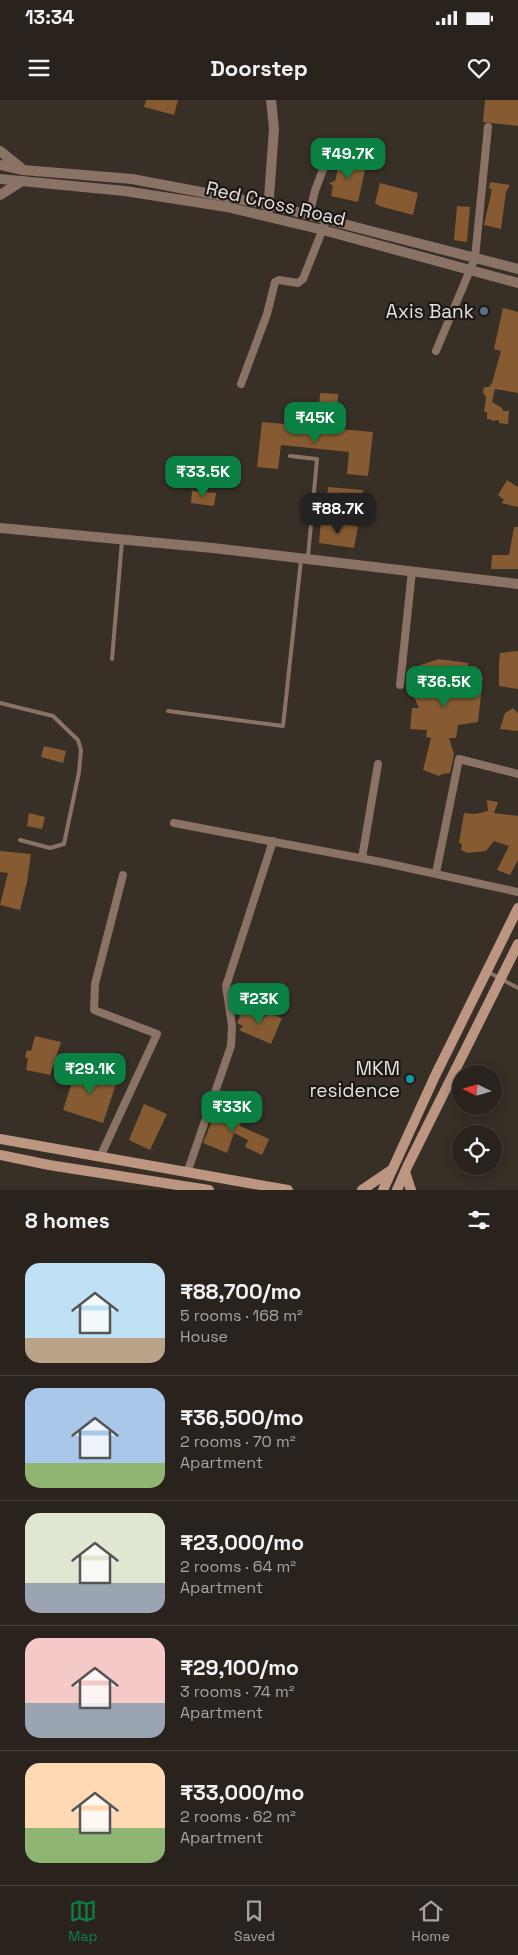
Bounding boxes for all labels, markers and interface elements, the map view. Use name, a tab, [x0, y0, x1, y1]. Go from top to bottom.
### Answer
text: 13:34	[25, 5, 74, 30]
icon: menu	[25, 54, 53, 82]
text: Doorstep	[210, 54, 308, 82]
icon: heart	[465, 54, 493, 82]
pin: ₹49.7K	[307, 138, 389, 180]
text: ₹49.7K	[322, 143, 374, 164]
street label: Red Cross Road	[204, 175, 348, 232]
place label: Axis Bank	[386, 299, 474, 324]
marker: Axis Bank	[478, 305, 490, 317]
pin: ₹45K	[285, 402, 345, 444]
text: ₹45K	[295, 407, 335, 428]
pin: ₹33.5K	[162, 456, 244, 498]
text: ₹33.5K	[176, 461, 230, 482]
pin: ₹88.7K	[297, 492, 379, 535]
text: ₹88.7K	[312, 498, 364, 519]
pin: ₹36.5K	[403, 666, 485, 708]
text: ₹36.5K	[417, 671, 471, 692]
pin: ₹23K	[229, 982, 289, 1025]
text: ₹23K	[239, 988, 279, 1009]
pin: ₹29.1K	[49, 1052, 131, 1095]
place label: MKM residence	[310, 1056, 400, 1103]
text: ₹29.1K	[65, 1058, 115, 1079]
north arrow	[452, 1065, 502, 1115]
map controls	[452, 1065, 502, 1175]
marker: MKM residence	[404, 1073, 416, 1085]
pin: ₹33K	[202, 1090, 262, 1133]
text: ₹33K	[212, 1096, 252, 1117]
button: locate	[452, 1125, 502, 1175]
icon: filters	[465, 1206, 493, 1234]
text: 8 homes	[25, 1207, 110, 1234]
text: ₹88,700/mo	[180, 1278, 301, 1305]
icon: home	[65, 1283, 125, 1343]
text: 5 rooms · 168 m²	[180, 1305, 303, 1326]
text: House	[180, 1326, 228, 1347]
text: ₹36,500/mo	[180, 1404, 304, 1431]
icon: home	[65, 1408, 125, 1468]
text: 2 rooms · 70 m²	[180, 1431, 296, 1452]
text: Apartment	[180, 1452, 263, 1473]
text: ₹23,000/mo	[180, 1529, 304, 1556]
icon: home	[65, 1533, 125, 1593]
text: 2 rooms · 64 m²	[180, 1556, 296, 1577]
text: Apartment	[180, 1577, 263, 1598]
text: ₹29,100/mo	[180, 1654, 299, 1681]
icon: home	[65, 1658, 125, 1718]
text: 3 rooms · 74 m²	[180, 1681, 295, 1702]
text: Apartment	[180, 1702, 263, 1723]
text: ₹33,000/mo	[180, 1779, 304, 1806]
icon: home	[65, 1783, 125, 1843]
text: 2 rooms · 62 m²	[180, 1806, 296, 1827]
text: Apartment	[180, 1827, 263, 1848]
tab: Map	[68, 1897, 97, 1945]
tab: Saved	[234, 1897, 275, 1945]
tab: Home	[412, 1897, 450, 1945]

